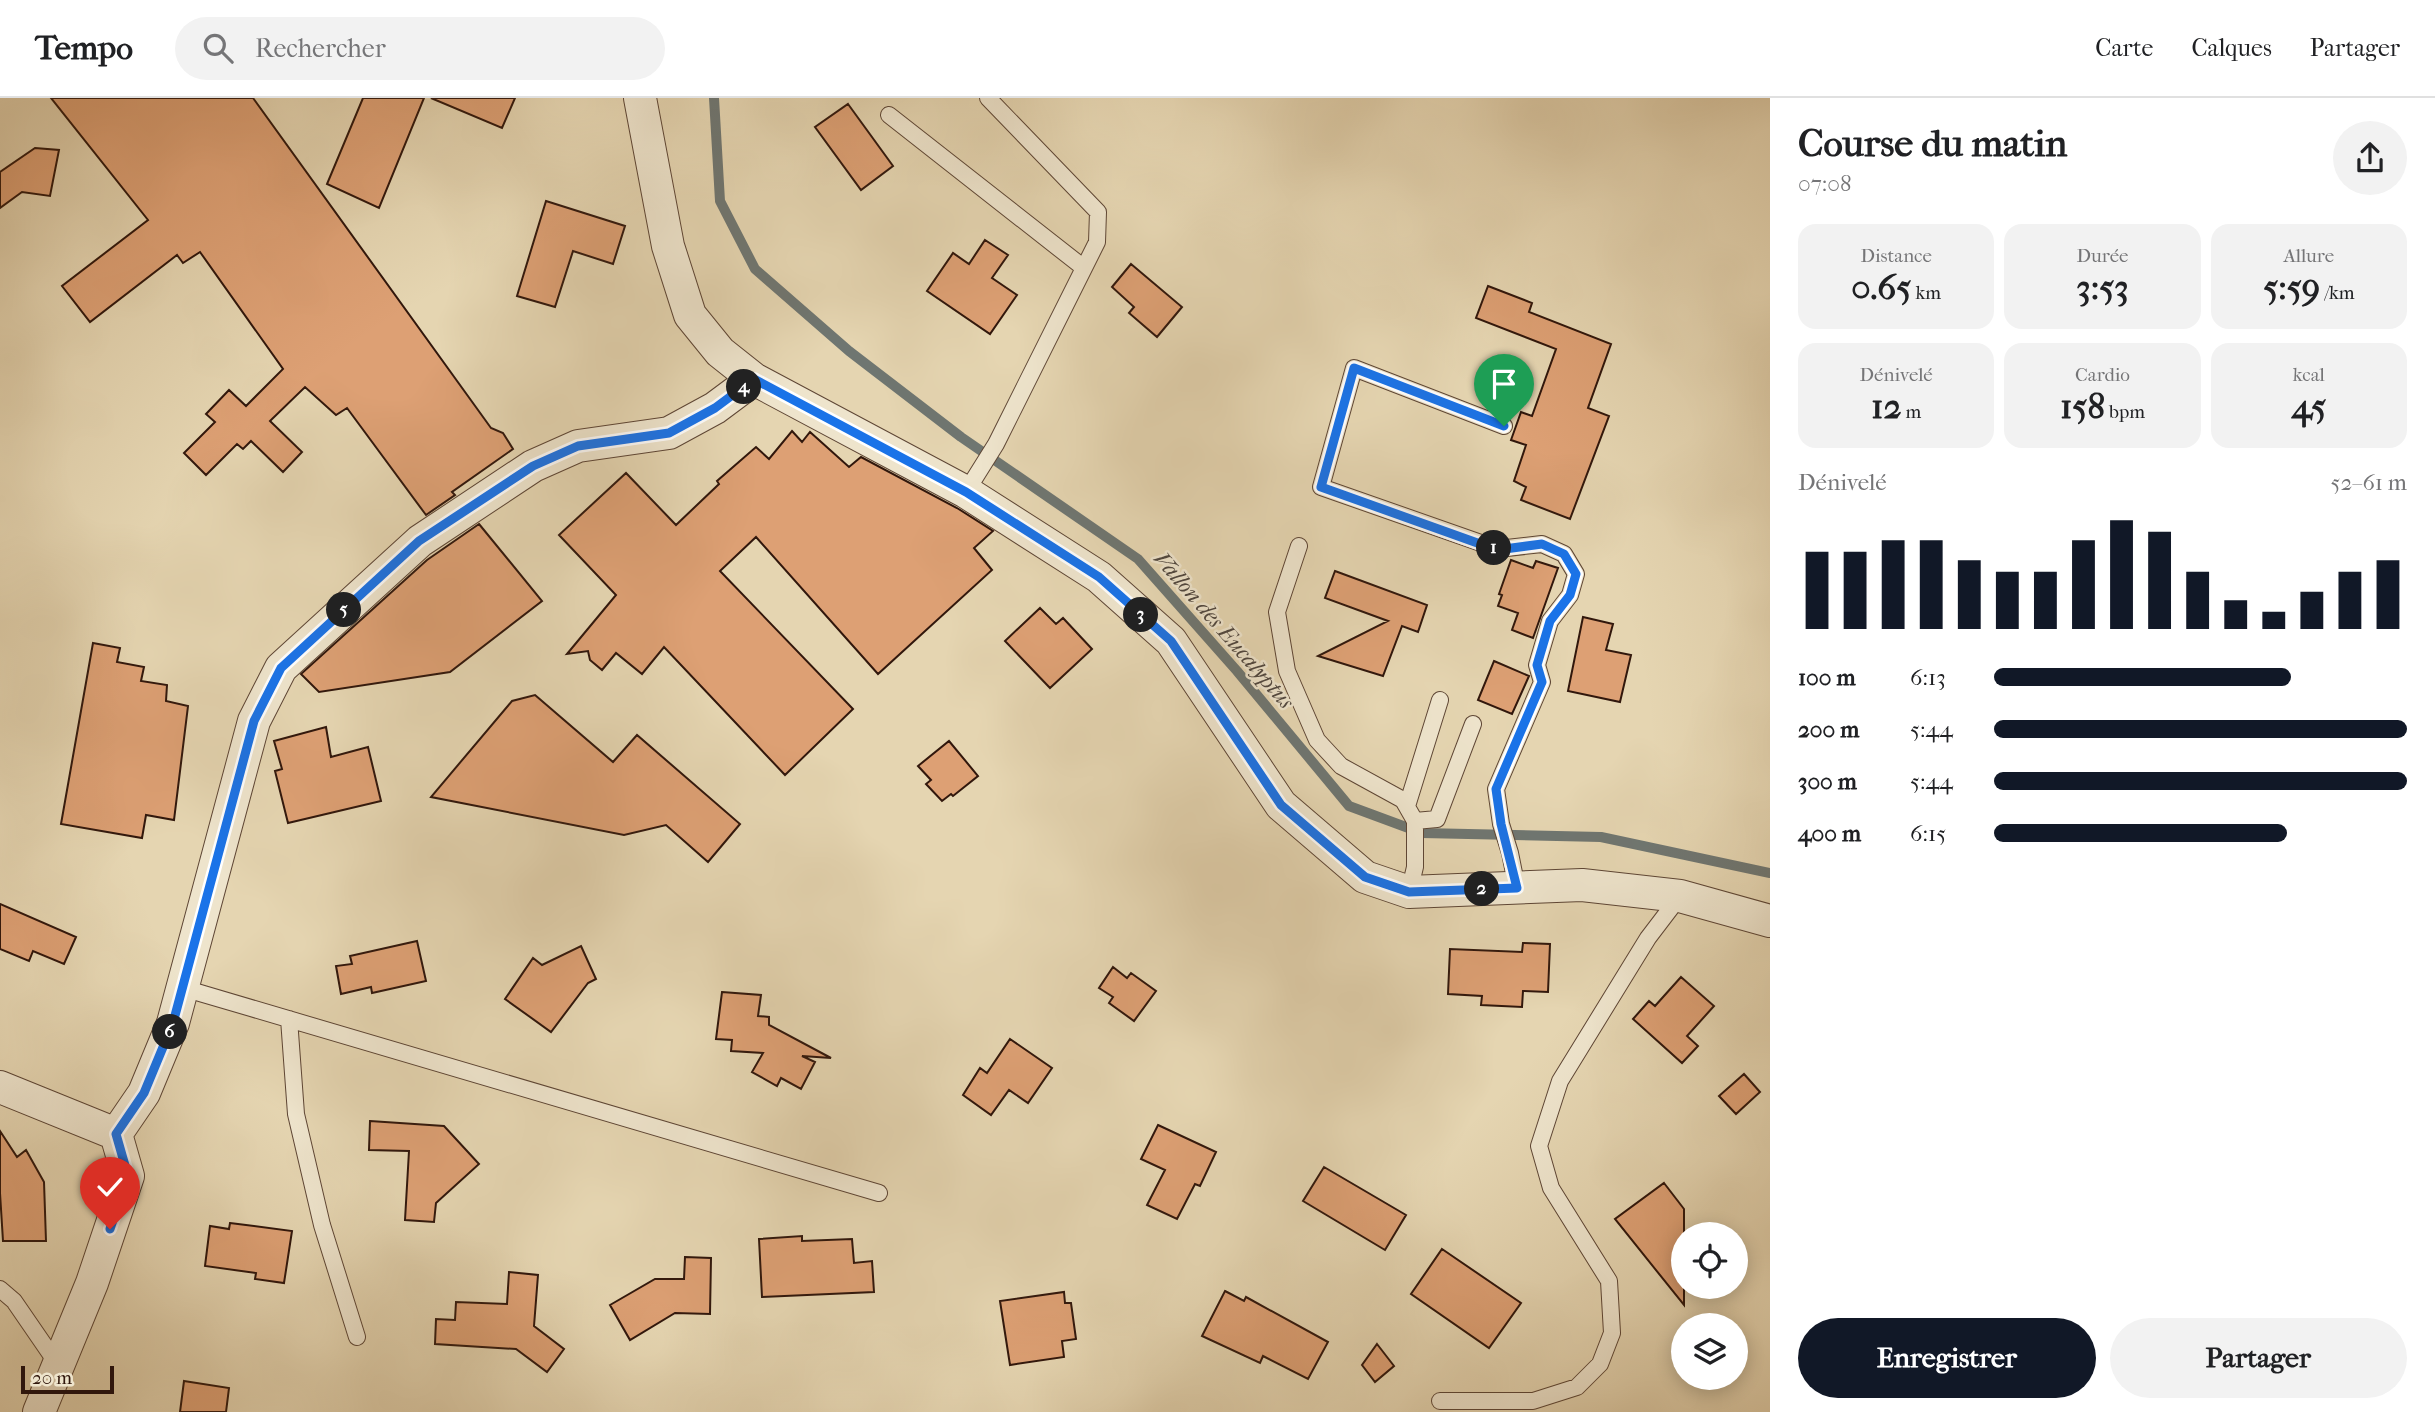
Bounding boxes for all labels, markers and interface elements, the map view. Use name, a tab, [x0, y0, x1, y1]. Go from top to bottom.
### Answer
search box	[175, 17, 665, 80]
text: Tempo	[35, 29, 133, 68]
icon: search	[199, 29, 237, 67]
text: Rechercher	[255, 33, 386, 64]
text: Carte	[2095, 34, 2153, 62]
text: Calques	[2191, 34, 2272, 62]
text: Partager	[2310, 34, 2400, 62]
text: Course du matin	[1798, 121, 2067, 166]
button: share	[2333, 121, 2407, 195]
text: 07:08	[1798, 170, 1852, 197]
text: Distance	[1860, 245, 1932, 267]
text: Durée	[2076, 245, 2129, 267]
text: Allure	[2283, 245, 2334, 267]
text: 0.65	[1851, 267, 1911, 308]
text: 3:53	[2076, 267, 2129, 308]
text: 5:59	[2263, 267, 2320, 308]
text: km	[1911, 282, 1941, 304]
text: /km	[2320, 282, 2355, 304]
pin	[1474, 354, 1534, 426]
text: Dénivelé	[1860, 364, 1933, 386]
text: Cardio	[2075, 364, 2130, 386]
text: kcal	[2293, 364, 2325, 386]
icon: arrive	[1485, 365, 1523, 403]
pin: 4	[726, 370, 762, 404]
text: 4	[738, 375, 749, 397]
text: 12	[1871, 386, 1901, 427]
text: 158	[2060, 386, 2105, 427]
text: 45	[2291, 386, 2326, 427]
text: m	[1901, 401, 1921, 423]
text: bpm	[2105, 401, 2145, 423]
text: Dénivelé	[1798, 469, 1887, 496]
text: 52–61 m	[2331, 469, 2407, 496]
pin: 1	[1476, 531, 1512, 566]
text: 1	[1490, 536, 1497, 558]
water label: Vallon des Eucalyptus	[1148, 546, 1300, 715]
pin: 5	[326, 592, 362, 628]
text: 5	[339, 598, 348, 620]
pin: 3	[1124, 598, 1158, 632]
text: 3	[1137, 603, 1144, 625]
text: 100 m	[1798, 664, 1856, 691]
text: 6:13	[1910, 664, 1946, 691]
text: 200 m	[1798, 716, 1859, 743]
text: 5:44	[1910, 716, 1953, 743]
text: 300 m	[1798, 768, 1857, 795]
text: 5:44	[1910, 768, 1953, 795]
text: 400 m	[1798, 820, 1861, 847]
text: 6:15	[1910, 820, 1946, 847]
pin: 2	[1464, 872, 1500, 906]
text: 2	[1477, 877, 1486, 899]
pin: 6	[152, 1014, 188, 1049]
text: 6	[164, 1020, 175, 1042]
pin	[80, 1157, 140, 1229]
icon: check	[91, 1168, 129, 1206]
map controls	[1671, 1222, 1748, 1390]
button: locate	[1671, 1222, 1748, 1299]
button: layers	[1671, 1313, 1748, 1390]
button: Enregistrer	[1798, 1318, 2096, 1398]
button: Partager	[2110, 1318, 2407, 1398]
scale bar	[21, 1363, 114, 1395]
text: 20 m	[32, 1367, 72, 1389]

